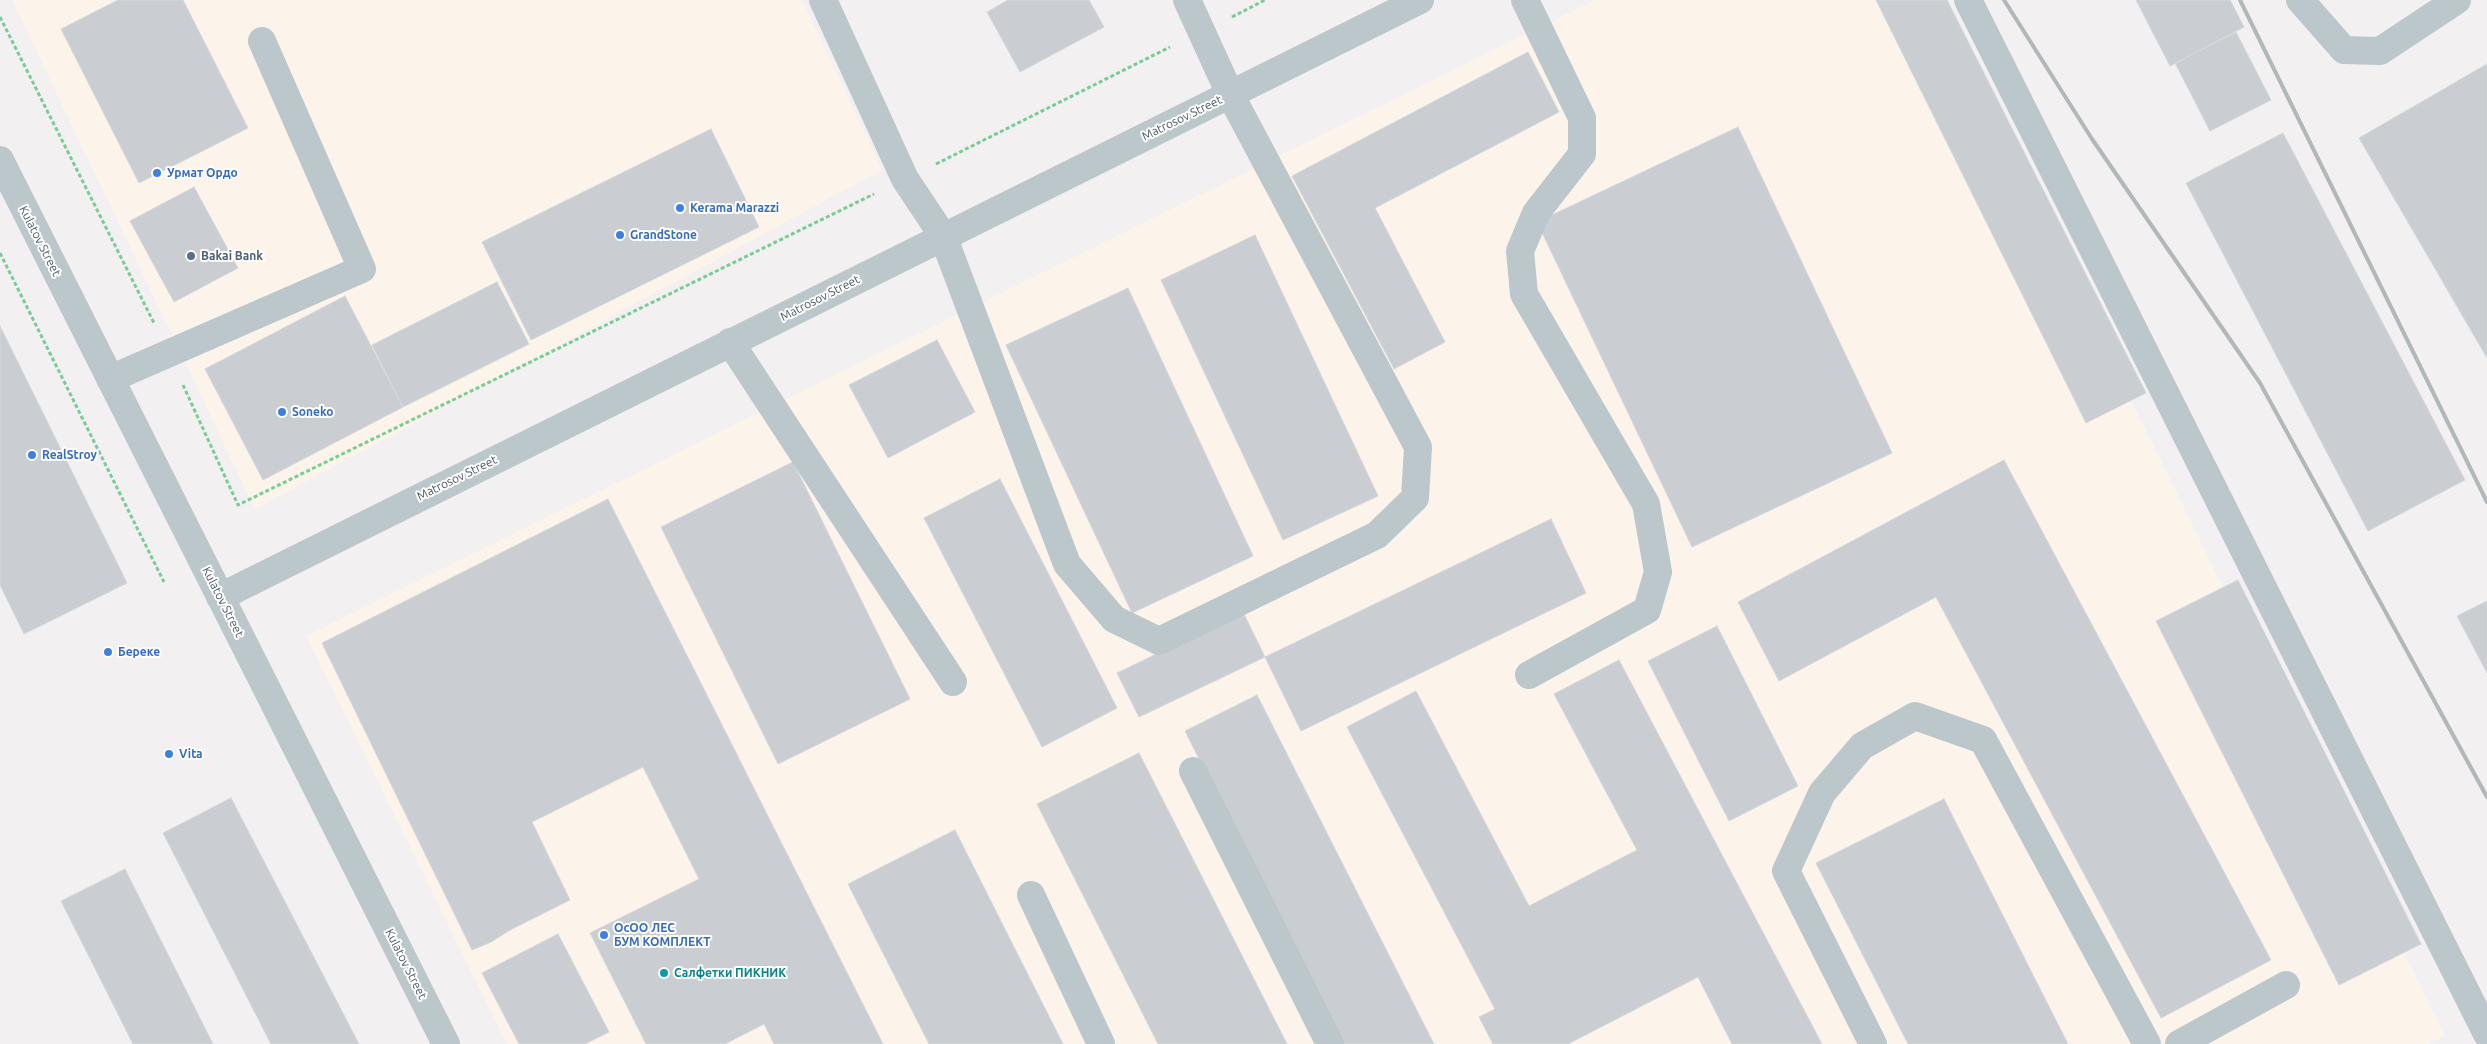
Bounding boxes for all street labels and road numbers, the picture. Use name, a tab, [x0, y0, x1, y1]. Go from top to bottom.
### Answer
street label: Matrosov Street	[1140, 92, 1224, 144]
street label: Kulatov Street	[16, 203, 64, 279]
street label: Matrosov Street	[778, 272, 862, 324]
street label: Matrosov Street	[415, 452, 499, 504]
street label: Kulatov Street	[199, 564, 247, 640]
street label: Kulatov Street	[382, 926, 430, 1002]

